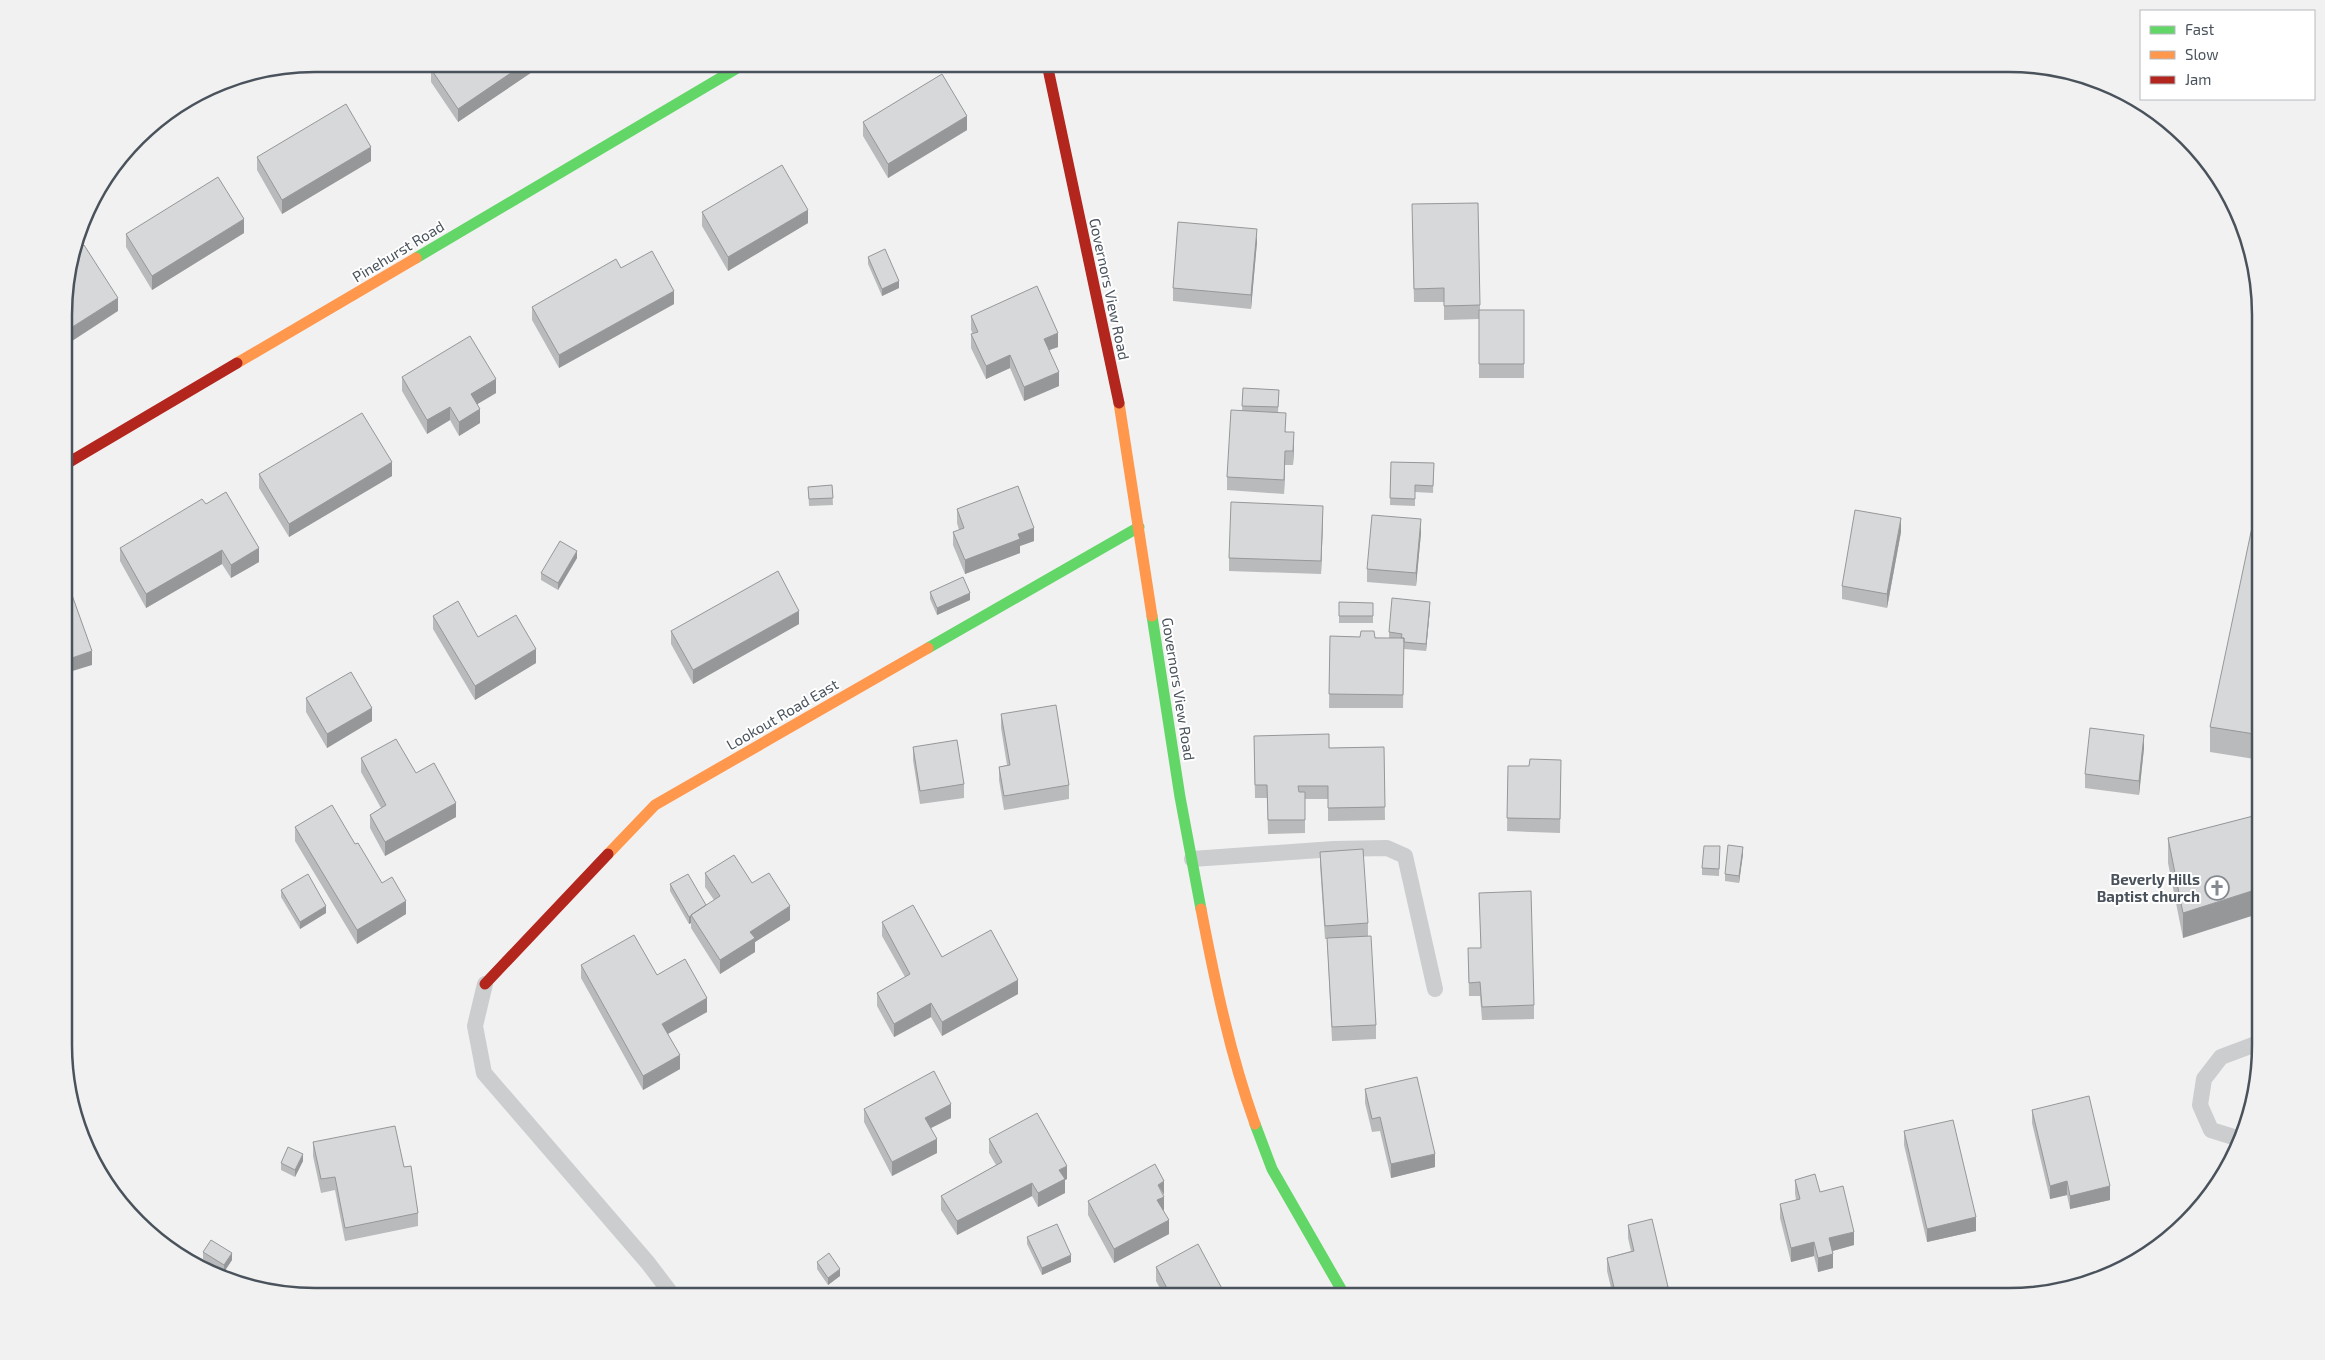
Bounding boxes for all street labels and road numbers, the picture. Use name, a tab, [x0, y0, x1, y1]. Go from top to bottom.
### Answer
street label: Governors View Road	[1086, 216, 1134, 362]
street label: Pinehurst Road	[349, 217, 447, 285]
street label: Governors View Road	[1159, 616, 1199, 762]
street label: Lookout Road East	[723, 675, 841, 753]

